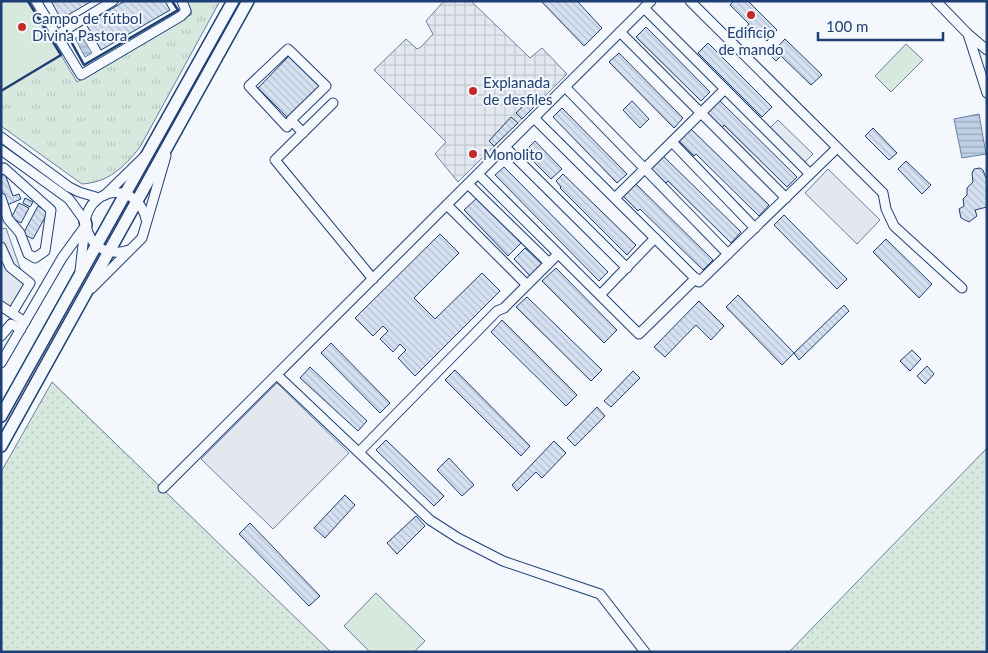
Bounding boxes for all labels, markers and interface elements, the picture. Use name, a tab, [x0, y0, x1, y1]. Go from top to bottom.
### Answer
place label: Campo de fútbol Divina Pastora	[32, 9, 142, 44]
marker: Edificio de mando	[745, 9, 757, 21]
scale bar	[818, 10, 943, 42]
text: 100 m	[826, 17, 868, 35]
marker: Campo de fútbol Divina Pastora	[16, 21, 28, 33]
place label: Edificio de mando	[718, 23, 784, 58]
place label: Explanada de desfiles	[483, 73, 553, 108]
marker: Explanada de desfiles	[467, 85, 479, 97]
place label: Monolito	[483, 145, 543, 163]
marker: Monolito	[467, 148, 479, 160]

